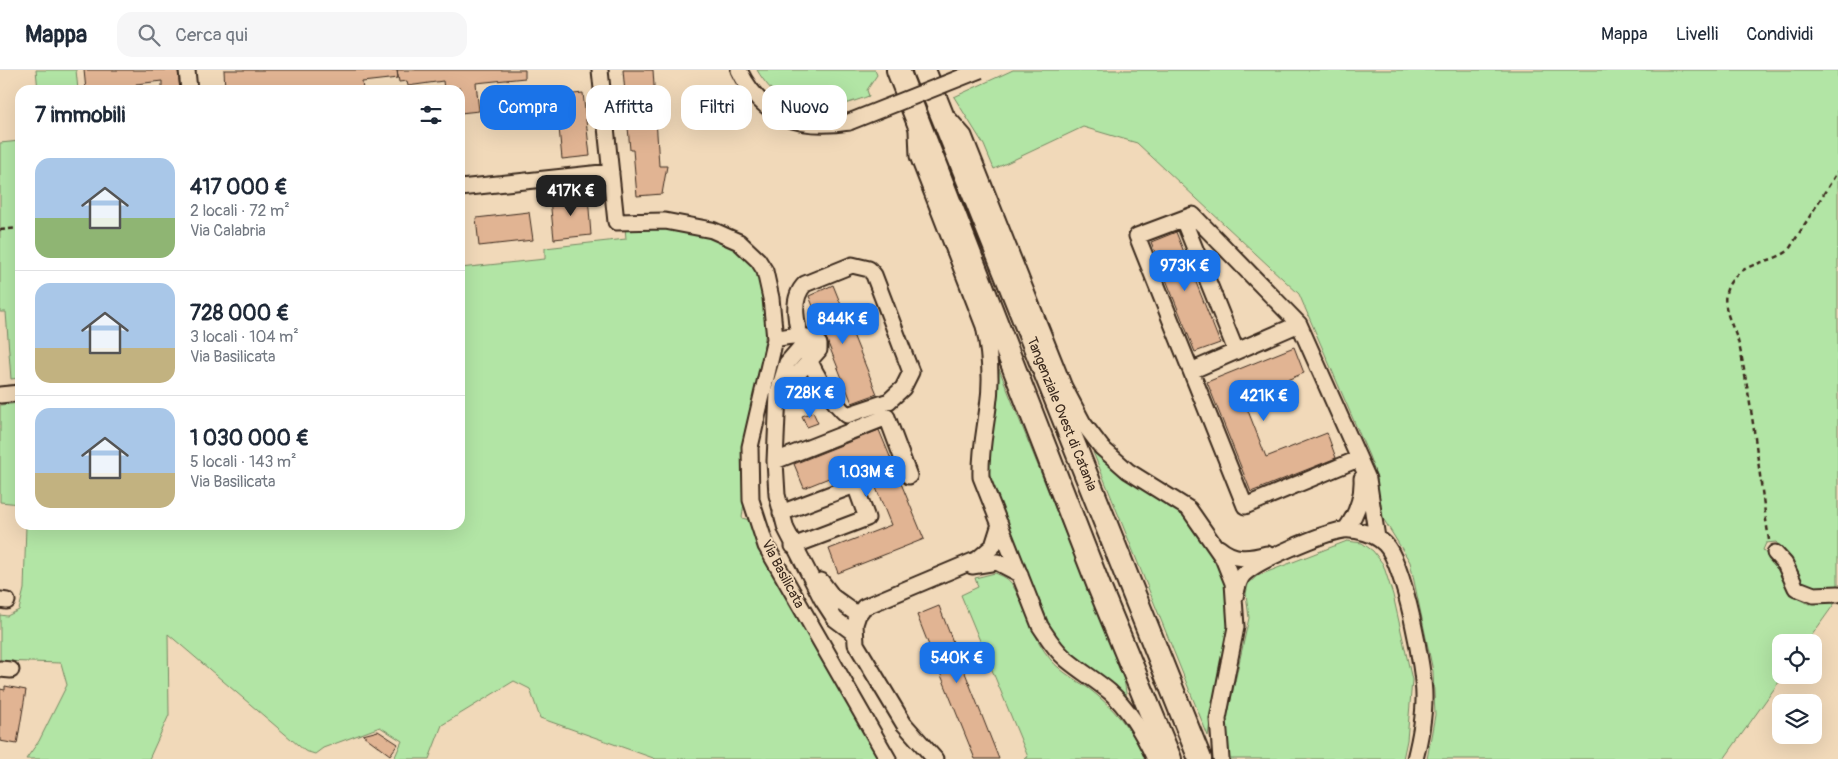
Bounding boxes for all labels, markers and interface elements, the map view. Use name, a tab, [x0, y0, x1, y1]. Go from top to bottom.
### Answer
search box	[117, 12, 467, 57]
text: Mappa	[25, 20, 87, 49]
icon: search	[135, 21, 163, 49]
text: Cerca qui	[175, 23, 248, 47]
text: Mappa	[1601, 23, 1648, 46]
text: Livelli	[1676, 23, 1718, 46]
text: Condividi	[1746, 23, 1813, 46]
chip: Compra	[480, 85, 576, 130]
chip: Affitta	[586, 85, 671, 130]
chip: Filtri	[681, 85, 752, 130]
chip: Nuovo	[762, 85, 847, 130]
icon: filters	[417, 101, 445, 129]
text: 7 immobili	[35, 102, 125, 129]
text: 417 000 €	[190, 174, 288, 201]
pin: 417K €	[530, 174, 612, 217]
icon: home	[75, 178, 135, 238]
text: 417K €	[547, 181, 595, 201]
text: 2 locali · 72 m²	[190, 201, 290, 221]
text: Via Calabria	[190, 221, 266, 241]
pin: 973K €	[1144, 250, 1226, 292]
text: 973K €	[1160, 256, 1210, 276]
text: 728 000 €	[190, 300, 289, 327]
pin: 844K €	[802, 302, 884, 345]
icon: home	[75, 303, 135, 363]
text: 844K €	[818, 309, 868, 329]
text: 3 locali · 104 m²	[190, 327, 299, 347]
street label: Tangenziale Ovest di Catania	[1023, 334, 1101, 494]
text: Via Basilicata	[190, 347, 275, 367]
pin: 728K €	[769, 376, 851, 419]
pin: 421K €	[1223, 380, 1305, 422]
text: 728K €	[785, 383, 835, 403]
text: 421K €	[1240, 386, 1288, 406]
text: 1 030 000 €	[190, 425, 309, 452]
icon: home	[75, 428, 135, 488]
text: 5 locali · 143 m²	[190, 452, 297, 472]
pin: 1.03M €	[821, 456, 913, 498]
text: 1.03M €	[839, 462, 895, 482]
text: Via Basilicata	[190, 472, 275, 492]
street label: Via Basilicata	[758, 537, 808, 611]
map controls	[1772, 634, 1822, 744]
button: locate	[1772, 634, 1822, 684]
pin: 540K €	[916, 642, 998, 684]
text: 540K €	[931, 648, 983, 668]
button: layers	[1772, 694, 1822, 744]

